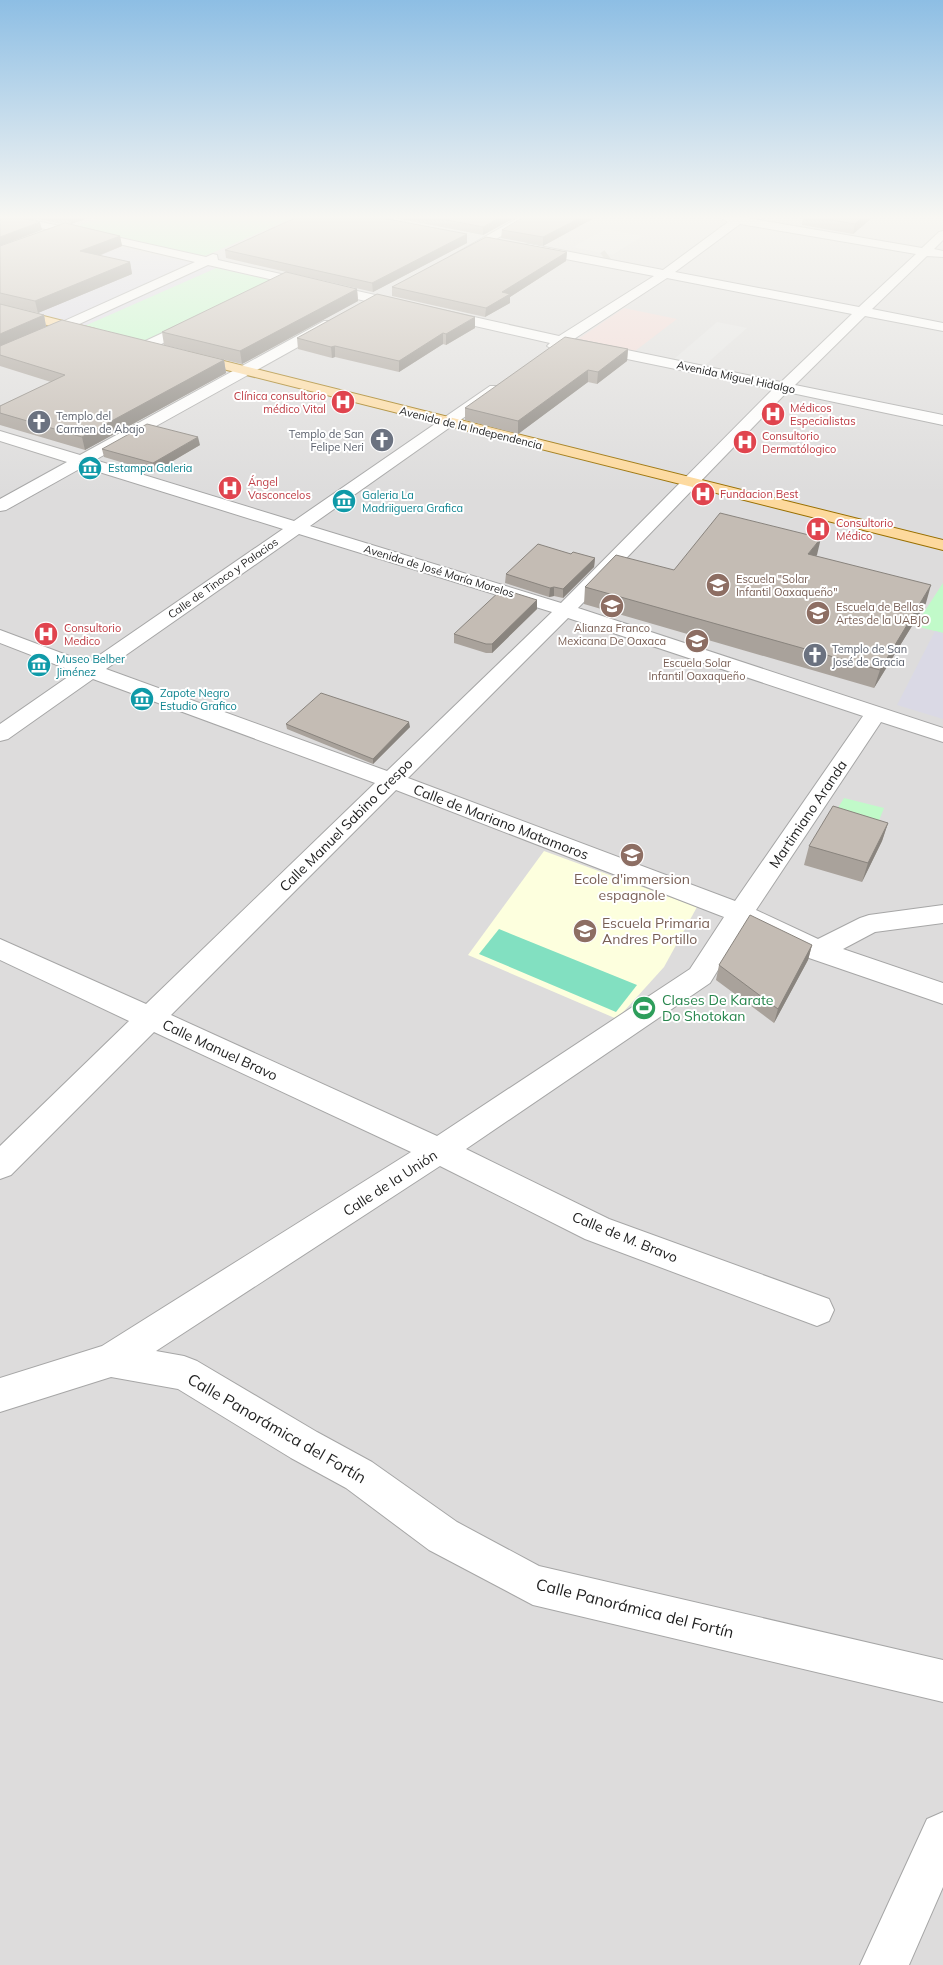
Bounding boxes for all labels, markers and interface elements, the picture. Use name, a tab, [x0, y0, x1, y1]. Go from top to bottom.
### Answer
street label: Avenida Miguel Hidalgo	[675, 358, 797, 396]
place label: Clínica consultorio médico Vital	[234, 389, 326, 416]
hospital icon: Clínica consultorio médico Vital	[330, 389, 356, 415]
hospital icon: Médicos Especialistas	[760, 401, 786, 427]
place label: Médicos Especialistas	[790, 401, 856, 428]
street label: Avenida de la Independencia	[398, 403, 544, 453]
church icon: Templo del Carmen de Abajo	[26, 409, 52, 435]
place label: Templo del Carmen de Abajo	[56, 409, 145, 436]
place label: Templo de San Felipe Neri	[289, 427, 364, 454]
church icon: Templo de San Felipe Neri	[369, 427, 395, 453]
hospital icon: Consultorio Dermatólogico	[732, 429, 758, 455]
place label: Consultorio Dermatólogico	[762, 429, 836, 456]
museum icon: Estampa Galeria	[77, 455, 103, 481]
place label: Estampa Galeria	[108, 461, 192, 475]
hospital icon: Ángel Vasconcelos	[217, 475, 243, 501]
place label: Ángel Vasconcelos	[248, 475, 311, 502]
hospital icon: Fundacion Best	[690, 481, 716, 507]
place label: Fundacion Best	[720, 487, 799, 501]
museum icon: Galeria La Madriiguera Grafica	[331, 488, 357, 514]
place label: Galeria La Madriiguera Grafica	[362, 488, 463, 515]
hospital icon: Consultorio Médico	[805, 516, 831, 542]
place label: Consultorio Médico	[836, 516, 893, 543]
street label: Calle de Tinoco y Palacios	[165, 535, 281, 621]
street label: Avenida de José María Morelos	[362, 541, 516, 601]
school or university icon: Escuela "Solar Infantil Oaxaqueño"	[705, 572, 731, 598]
place label: Escuela "Solar Infantil Oaxaqueño"	[736, 572, 837, 599]
school or university icon: Alianza Franco Mexicana De Oaxaca	[599, 593, 625, 619]
school or university icon: Escuela de Bellas Artes de la UABJO	[805, 600, 831, 626]
place label: Escuela de Bellas Artes de la UABJO	[836, 600, 930, 627]
hospital icon: Consultorio Medico	[33, 621, 59, 647]
place label: Consultorio Medico	[64, 621, 121, 648]
place label: Alianza Franco Mexicana De Oaxaca	[558, 621, 666, 648]
school or university icon: Escuela Solar Infantil Oaxaqueño	[684, 628, 710, 654]
church icon: Templo de San José de Gracia	[802, 642, 828, 668]
place label: Templo de San José de Gracia	[832, 642, 907, 669]
museum icon: Museo Belber Jiménez	[26, 652, 52, 678]
place label: Museo Belber Jiménez	[56, 652, 125, 679]
place label: Escuela Solar Infantil Oaxaqueño	[648, 656, 746, 683]
museum icon: Zapote Negro Estudio Grafico	[129, 686, 155, 712]
place label: Zapote Negro Estudio Grafico	[160, 686, 237, 713]
street label: Calle Manuel Sabino Crespo	[276, 755, 416, 895]
street label: Martimiano Aranda	[765, 756, 851, 872]
street label: Calle de Mariano Matamoros	[411, 780, 591, 864]
school or university icon: Ecole d'immersion espagnole	[619, 842, 645, 868]
place label: Ecole d'immersion espagnole	[574, 870, 690, 904]
place label: Escuela Primaria Andres Portillo	[602, 914, 710, 948]
school or university icon: Escuela Primaria Andres Portillo	[572, 918, 598, 944]
place label: Clases De Karate Do Shotokan	[662, 991, 773, 1025]
sports icon: Clases De Karate Do Shotokan	[631, 995, 657, 1021]
street label: Calle Manuel Bravo	[159, 1015, 281, 1085]
street label: Calle de la Unión	[340, 1146, 440, 1220]
street label: Calle de M. Bravo	[570, 1208, 680, 1266]
street label: Calle Panorámica del Fortín	[184, 1369, 370, 1487]
street label: Calle Panorámica del Fortín	[534, 1574, 736, 1642]

